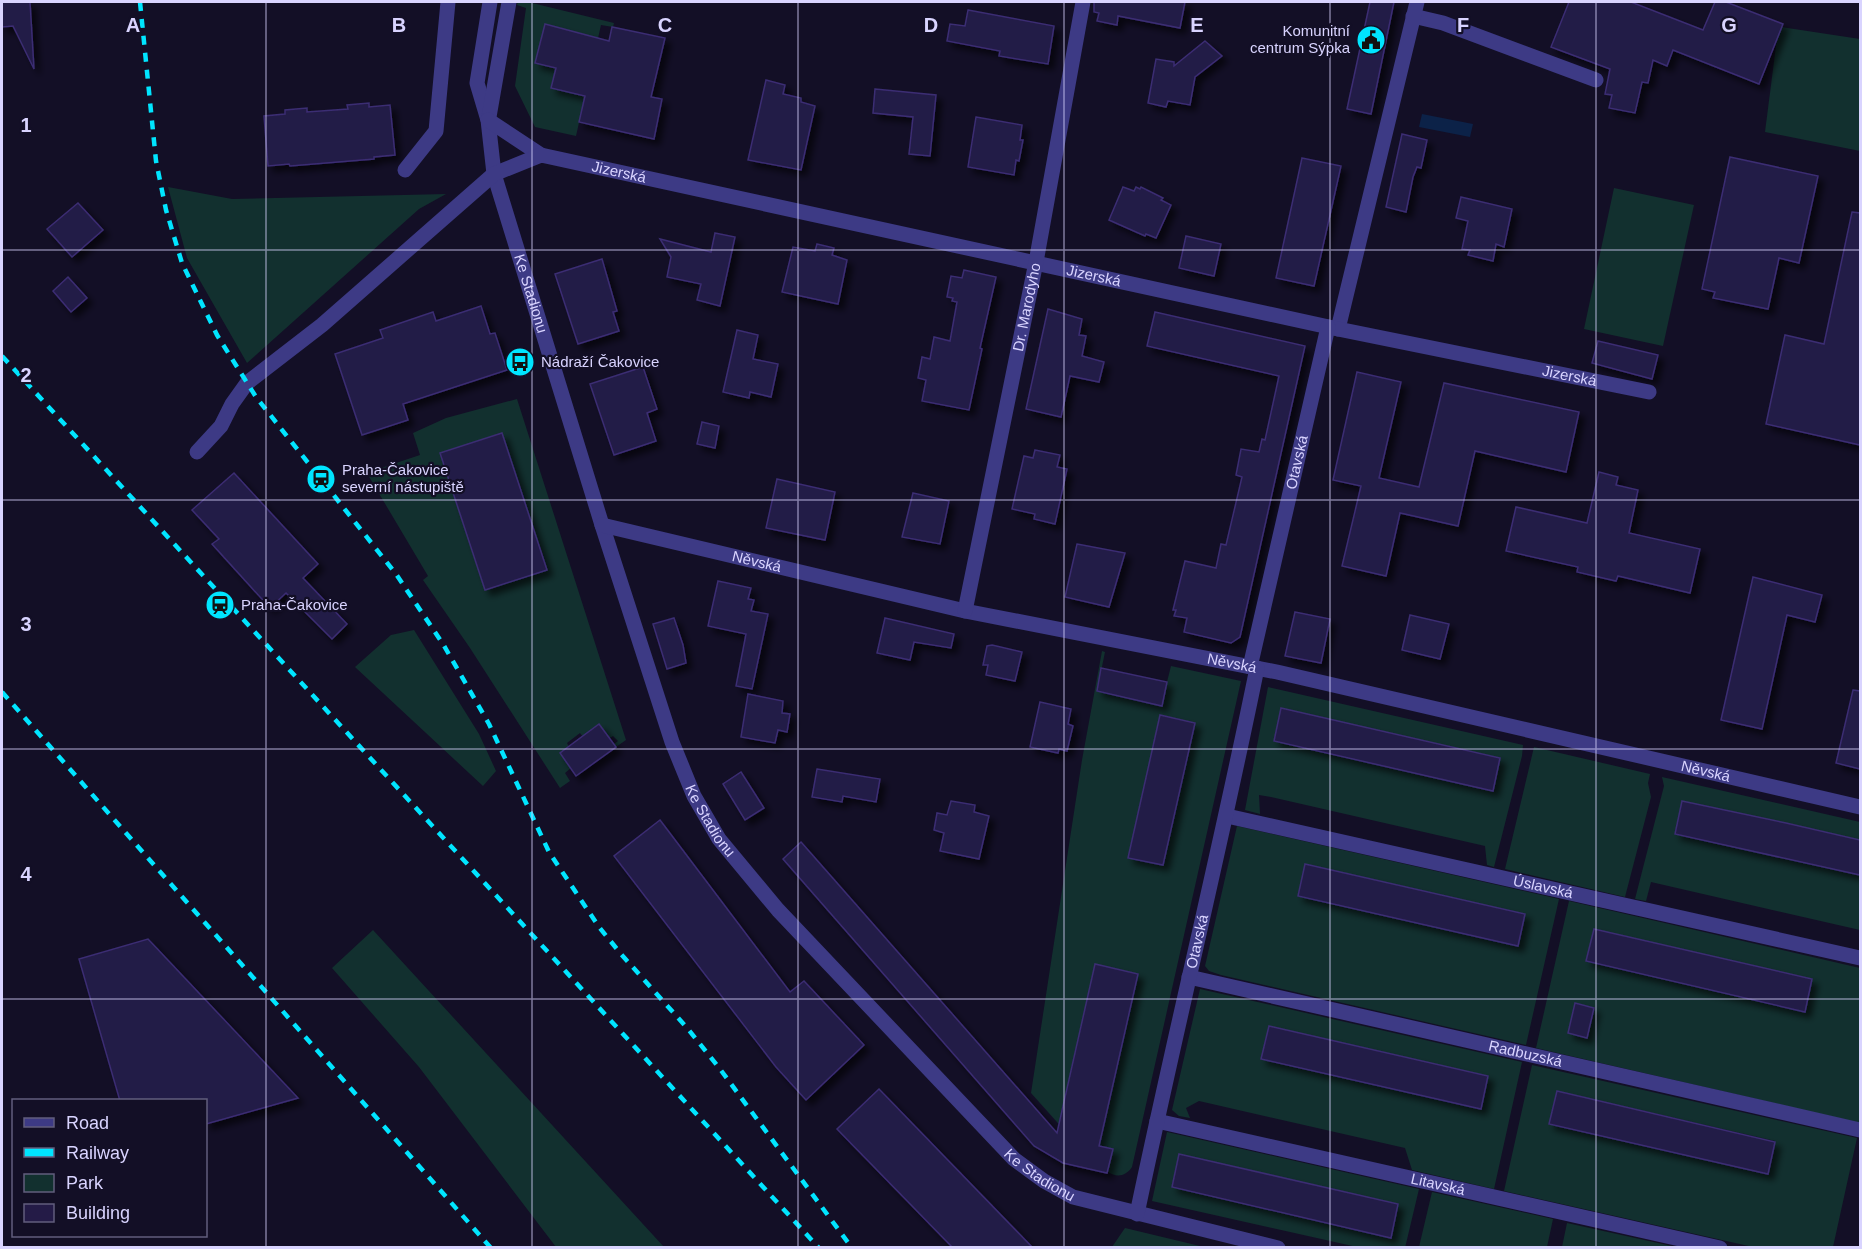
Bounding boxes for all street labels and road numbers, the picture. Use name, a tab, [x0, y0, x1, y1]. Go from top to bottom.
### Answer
street label: Jizerská	[590, 157, 648, 186]
street label: Ke Stadionu	[511, 252, 551, 335]
street label: Dr. Marodyho	[1009, 261, 1044, 353]
street label: Jizerská	[1065, 261, 1123, 290]
street label: Jizerská	[1541, 362, 1599, 389]
street label: Otavská	[1282, 433, 1311, 491]
street label: Něvská	[731, 547, 784, 575]
street label: Něvská	[1206, 650, 1259, 676]
street label: Něvská	[1680, 757, 1733, 785]
street label: Ke Stadionu	[682, 782, 739, 860]
street label: Úslavská	[1512, 871, 1575, 902]
street label: Otavská	[1182, 912, 1211, 970]
street label: Radbuzská	[1487, 1037, 1565, 1070]
street label: Ke Stadionu	[1001, 1145, 1078, 1204]
street label: Litavská	[1409, 1170, 1467, 1198]

